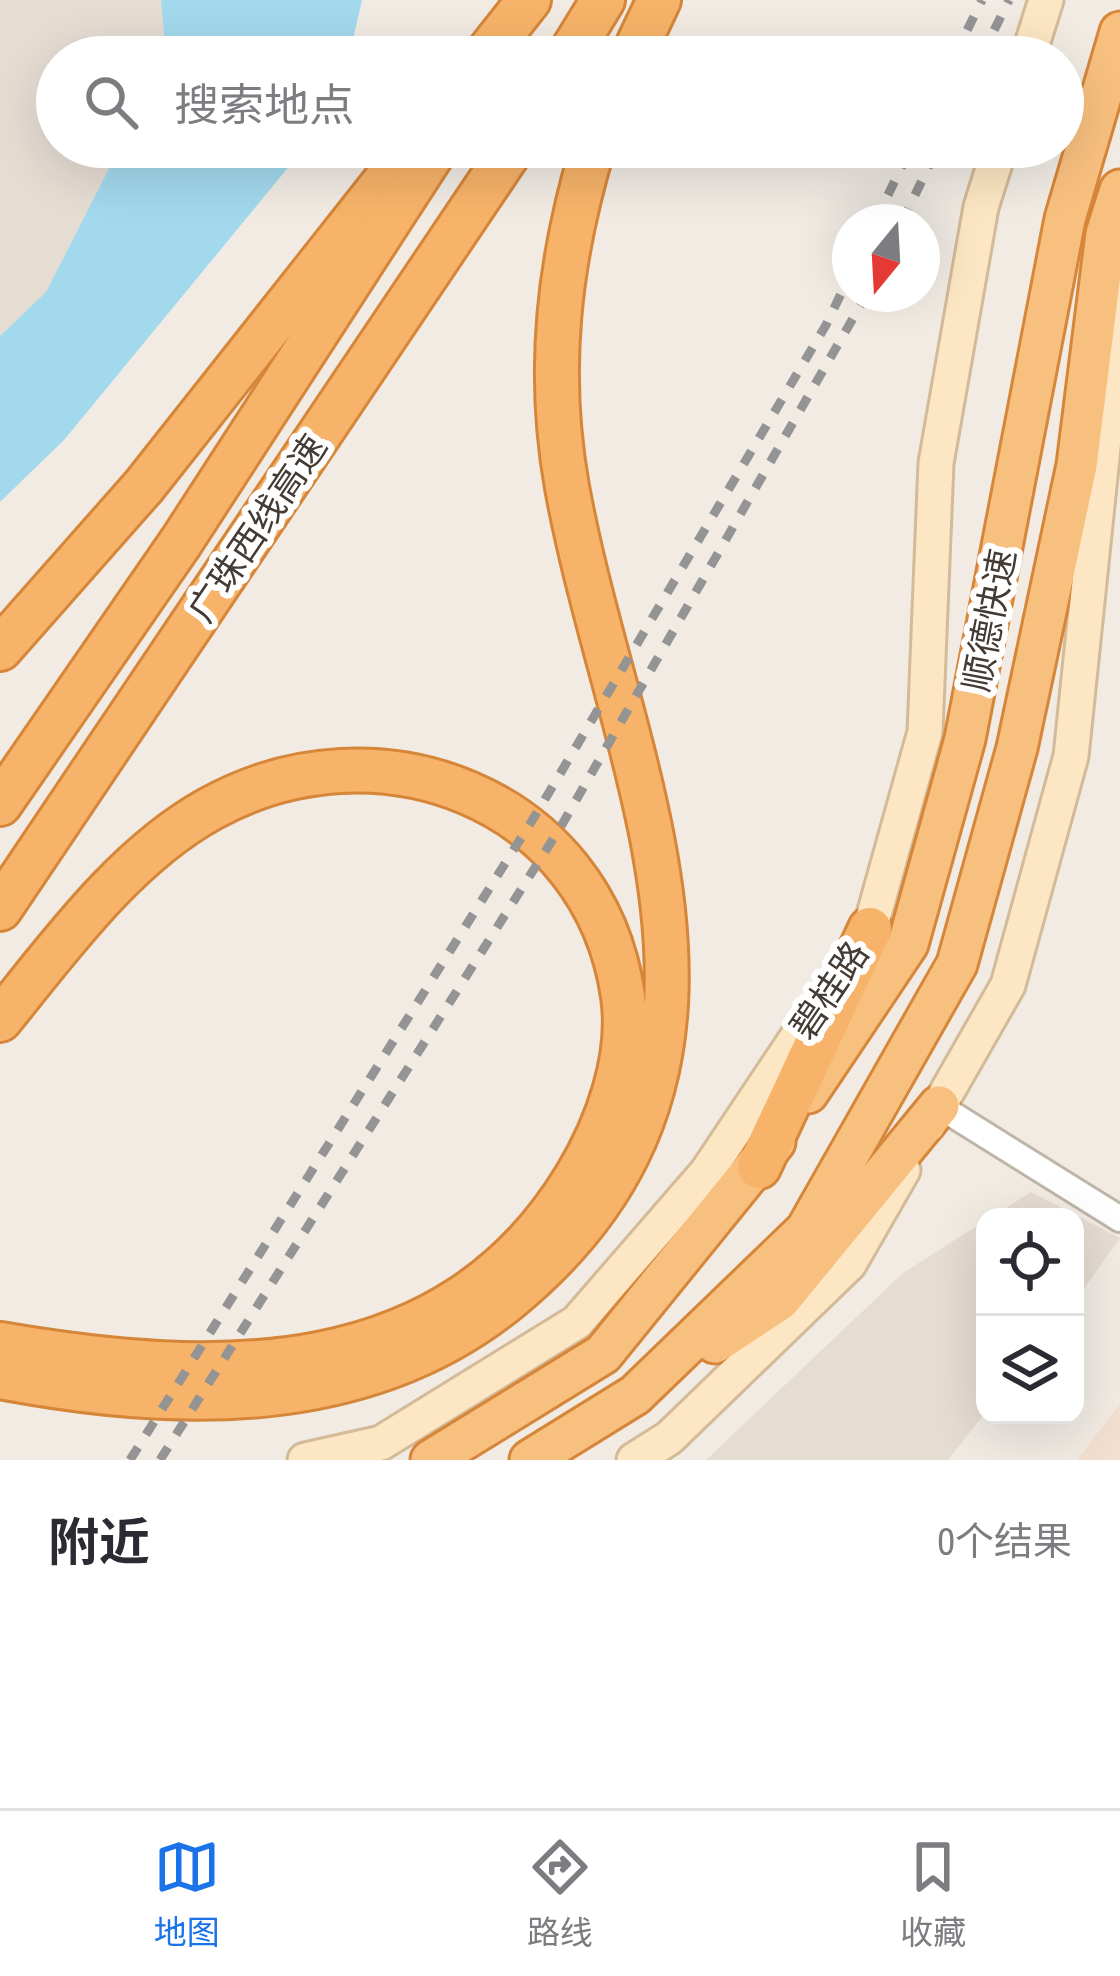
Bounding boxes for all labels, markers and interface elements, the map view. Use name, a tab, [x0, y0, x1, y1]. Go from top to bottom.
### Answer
search box	[36, 36, 1084, 168]
icon: search	[78, 69, 144, 135]
text: 搜索地点	[174, 74, 354, 135]
north arrow	[832, 204, 940, 312]
street label: 广珠西线高速	[177, 425, 337, 631]
street label: 顺德快速	[952, 545, 1026, 695]
street label: 碧桂路	[779, 932, 879, 1048]
map controls	[976, 1208, 1084, 1424]
button: locate	[976, 1208, 1084, 1316]
button: layers	[976, 1316, 1084, 1424]
text: 附近	[48, 1507, 150, 1576]
text: 0个结果	[937, 1515, 1072, 1567]
tab: 地图	[154, 1834, 220, 1954]
tab: 路线	[527, 1834, 593, 1954]
tab: 收藏	[900, 1834, 966, 1954]

